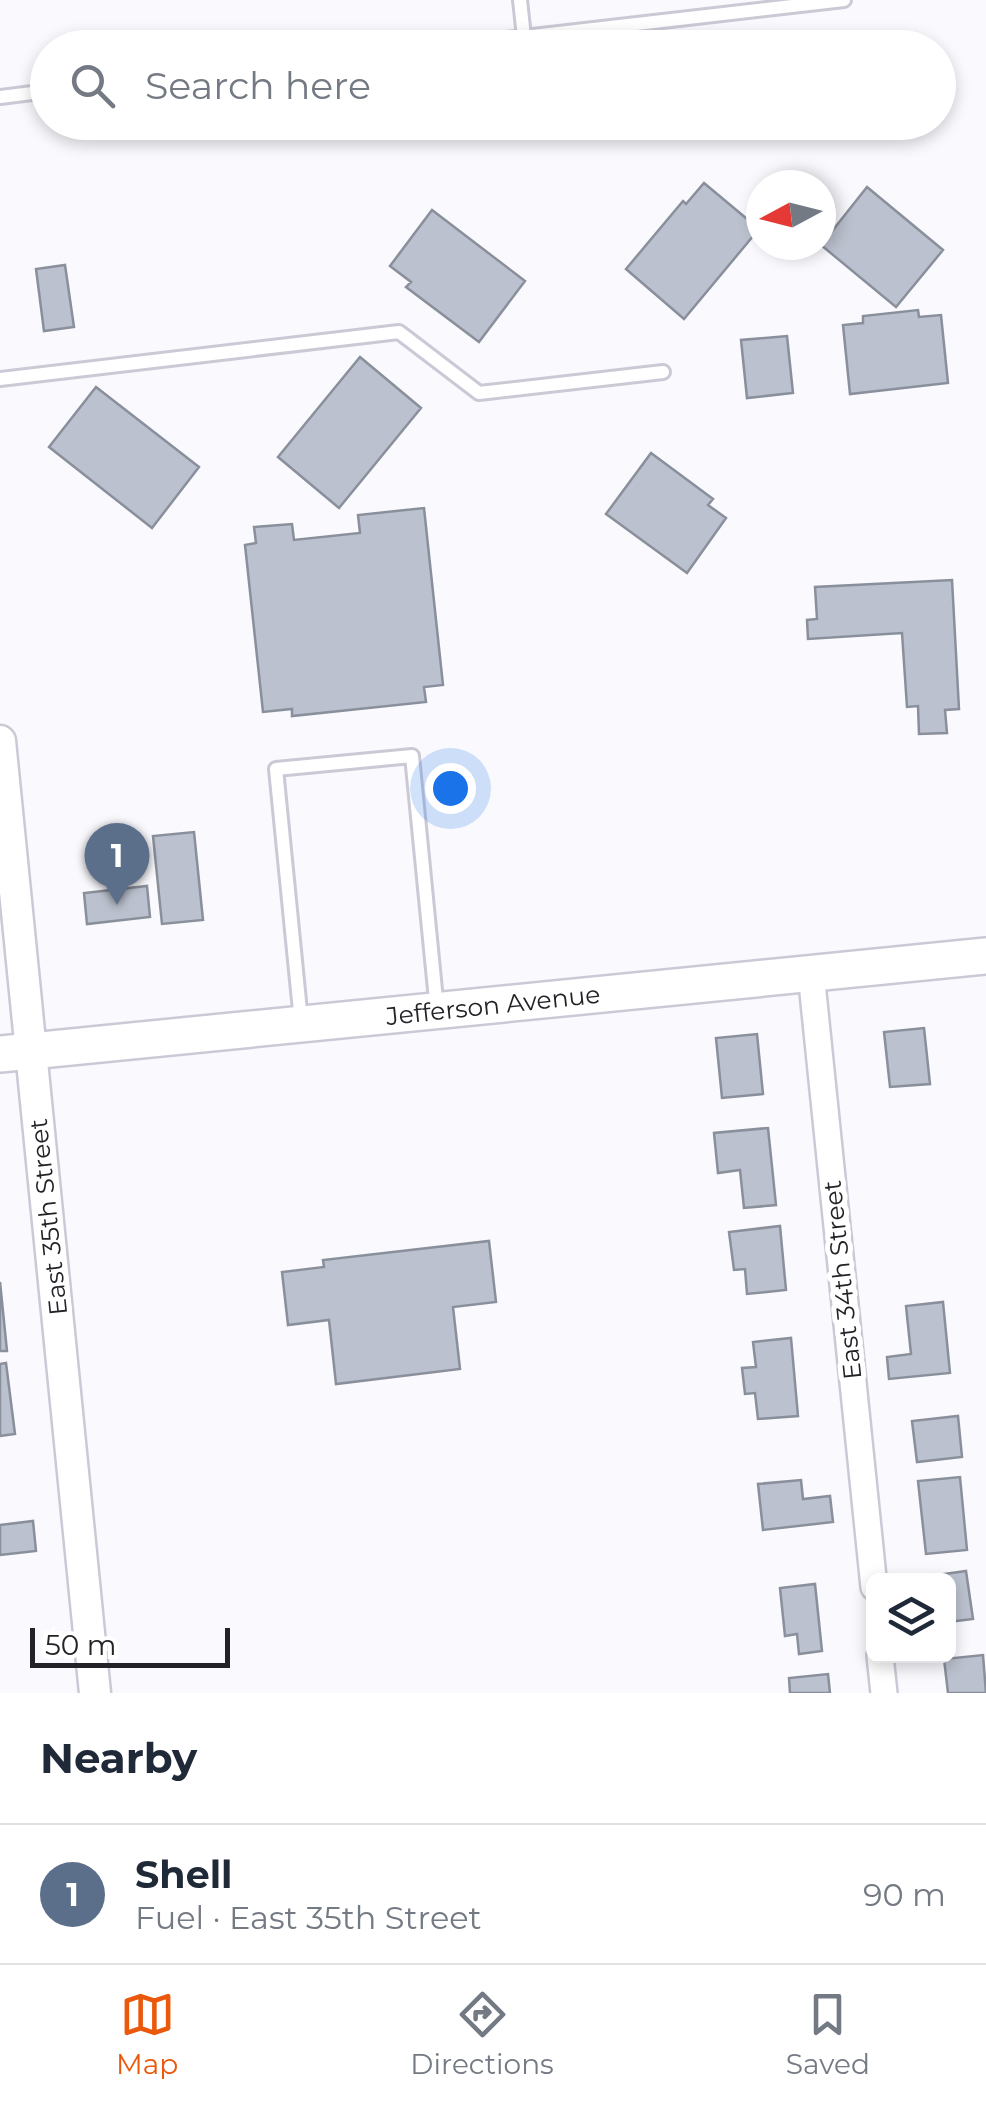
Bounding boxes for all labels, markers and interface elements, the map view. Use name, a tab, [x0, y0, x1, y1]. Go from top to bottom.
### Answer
search box	[30, 30, 956, 140]
icon: search	[65, 58, 120, 113]
text: Search here	[145, 62, 371, 109]
north arrow	[746, 170, 836, 260]
your location	[425, 763, 476, 814]
pin: 1	[84, 822, 150, 905]
street label: Jefferson Avenue	[383, 979, 602, 1031]
street label: East 35th Street	[23, 1117, 73, 1317]
street label: East 34th Street	[817, 1179, 867, 1381]
map controls	[866, 1573, 956, 1663]
button: layers	[866, 1573, 956, 1663]
scale bar	[30, 1623, 230, 1668]
text: 50 m	[45, 1628, 116, 1662]
text: Nearby	[40, 1732, 197, 1784]
text: Shell	[135, 1851, 233, 1898]
text: 1	[66, 1875, 79, 1914]
text: 90 m	[863, 1875, 946, 1914]
text: Fuel · East 35th Street	[135, 1898, 482, 1937]
tab: Map	[116, 1987, 178, 2081]
tab: Directions	[410, 1987, 554, 2081]
tab: Saved	[786, 1987, 870, 2081]

